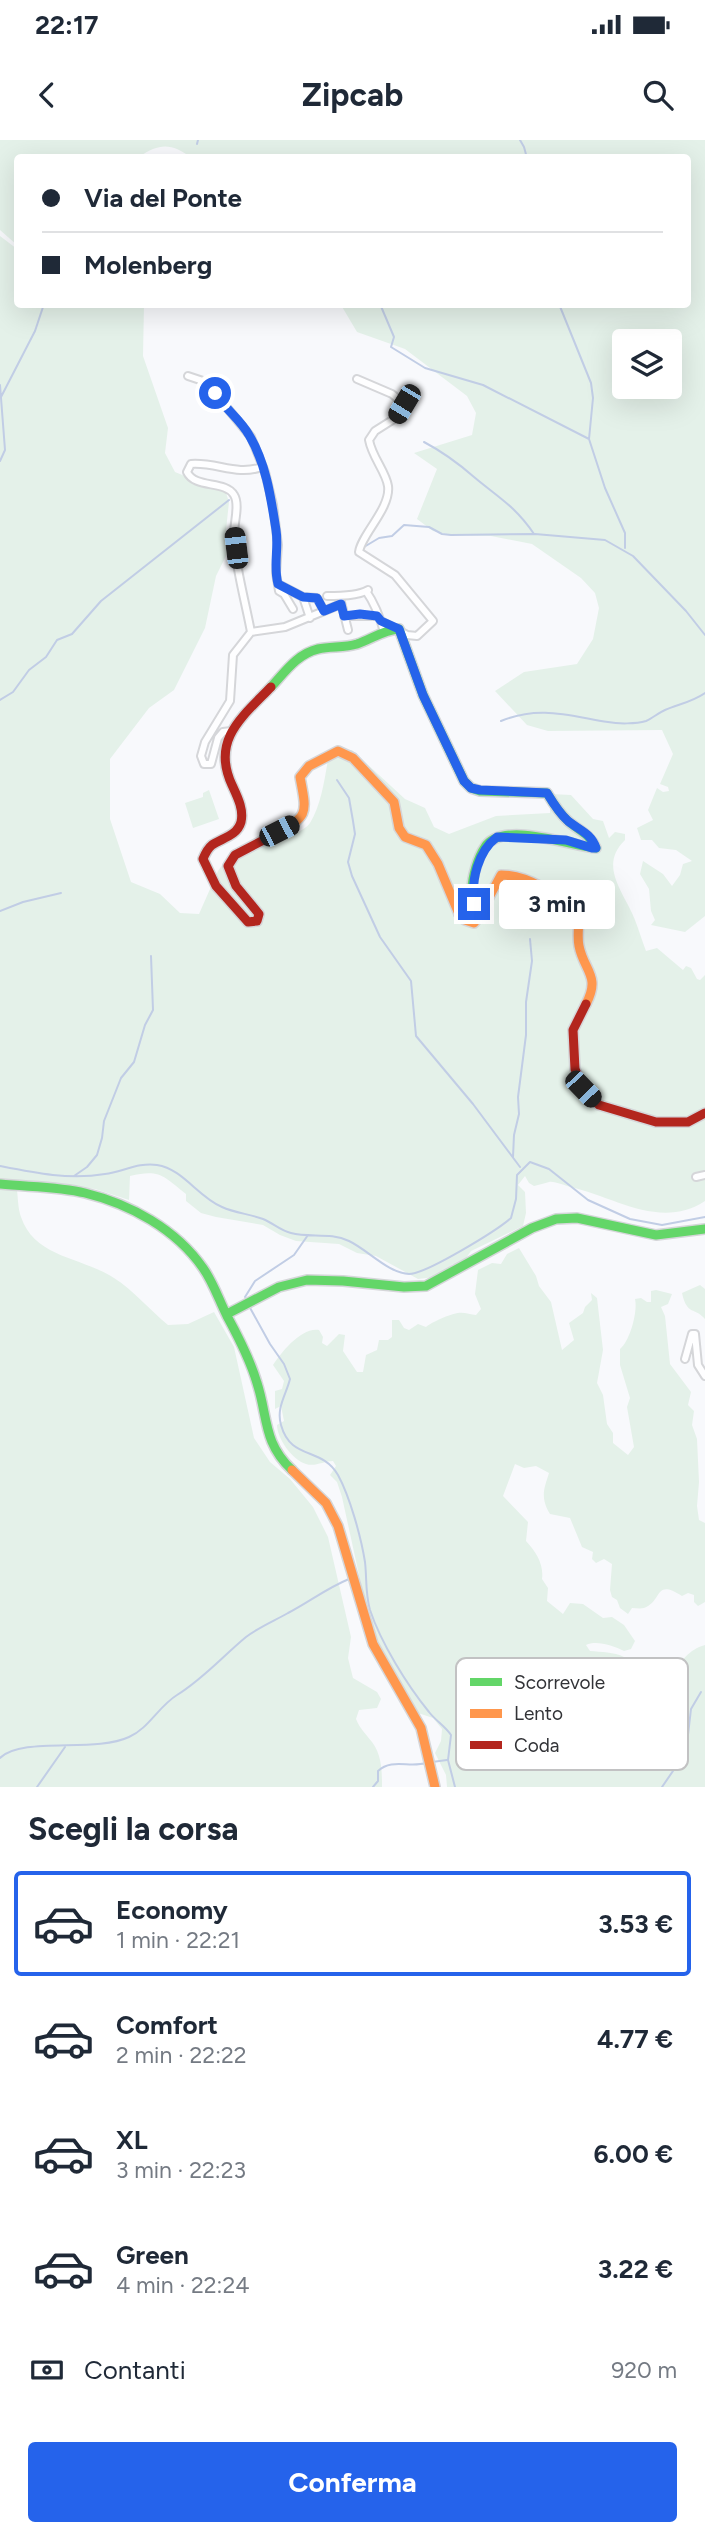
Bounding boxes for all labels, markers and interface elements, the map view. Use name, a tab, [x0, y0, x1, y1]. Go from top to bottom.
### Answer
text: 22:17	[35, 9, 98, 41]
icon: back	[28, 76, 66, 114]
text: Zipcab	[302, 76, 403, 114]
icon: search	[639, 76, 677, 114]
text: Via del Ponte	[84, 182, 242, 214]
text: Molenberg	[84, 249, 212, 281]
map controls	[612, 329, 682, 399]
button: layers	[612, 329, 682, 399]
route start	[199, 377, 231, 409]
car	[385, 381, 424, 427]
car	[224, 526, 249, 570]
car	[256, 812, 303, 850]
callout: 3 min	[498, 880, 614, 928]
route end	[458, 888, 490, 920]
text: 3 min	[528, 890, 586, 918]
car	[561, 1067, 606, 1111]
legend	[456, 1658, 688, 1770]
text: Scorrevole	[514, 1671, 605, 1694]
text: Lento	[514, 1702, 563, 1725]
text: Coda	[514, 1734, 560, 1757]
text: Scegli la corsa	[28, 1810, 238, 1848]
icon: car	[32, 1892, 95, 1955]
text: Economy	[116, 1894, 228, 1926]
text: 3.53 €	[598, 1908, 673, 1940]
text: 1 min · 22:21	[116, 1926, 240, 1954]
icon: car	[32, 2007, 95, 2070]
text: Comfort	[116, 2009, 218, 2041]
text: 4.77 €	[597, 2023, 673, 2055]
text: 2 min · 22:22	[116, 2041, 247, 2069]
icon: car	[32, 2122, 95, 2185]
text: XL	[116, 2124, 148, 2156]
text: 6.00 €	[594, 2138, 673, 2170]
text: 3 min · 22:23	[116, 2156, 246, 2184]
icon: car	[32, 2237, 95, 2300]
text: Green	[116, 2239, 189, 2271]
text: 3.22 €	[598, 2253, 673, 2285]
text: 4 min · 22:24	[116, 2271, 250, 2299]
icon: cash	[28, 2351, 66, 2389]
text: Contanti	[84, 2354, 186, 2386]
text: 920 m	[611, 2356, 677, 2384]
button: Conferma	[28, 2442, 677, 2522]

